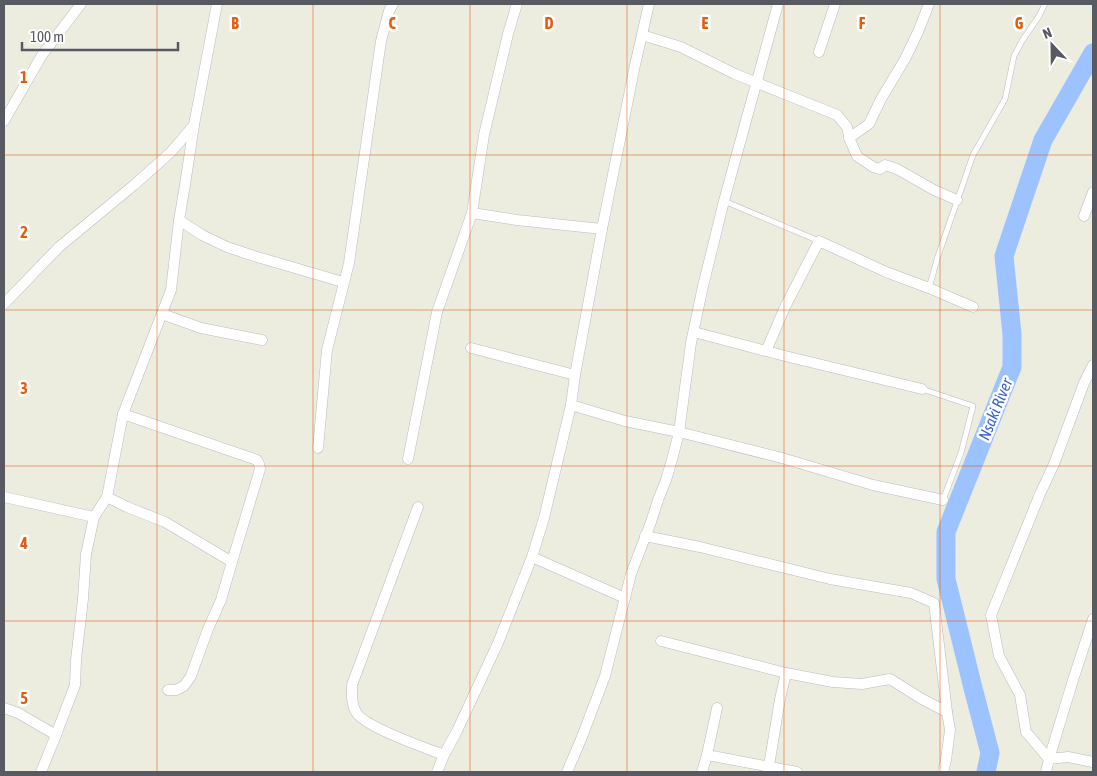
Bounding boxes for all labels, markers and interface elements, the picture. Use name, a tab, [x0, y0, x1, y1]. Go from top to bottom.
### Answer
text: B	[231, 14, 239, 32]
text: C	[388, 14, 396, 32]
text: D	[545, 14, 554, 32]
text: E	[702, 14, 709, 32]
text: F	[859, 14, 866, 32]
text: G	[1015, 14, 1024, 32]
scale bar	[22, 20, 179, 52]
north arrow	[1027, 20, 1077, 70]
text: N	[1040, 24, 1054, 42]
text: 100 m	[30, 28, 64, 45]
text: 1	[20, 68, 28, 86]
text: 2	[20, 223, 28, 241]
water label: Nsaki River	[974, 374, 1016, 443]
text: 3	[20, 379, 28, 397]
text: 4	[19, 534, 28, 552]
text: 5	[20, 689, 28, 707]

